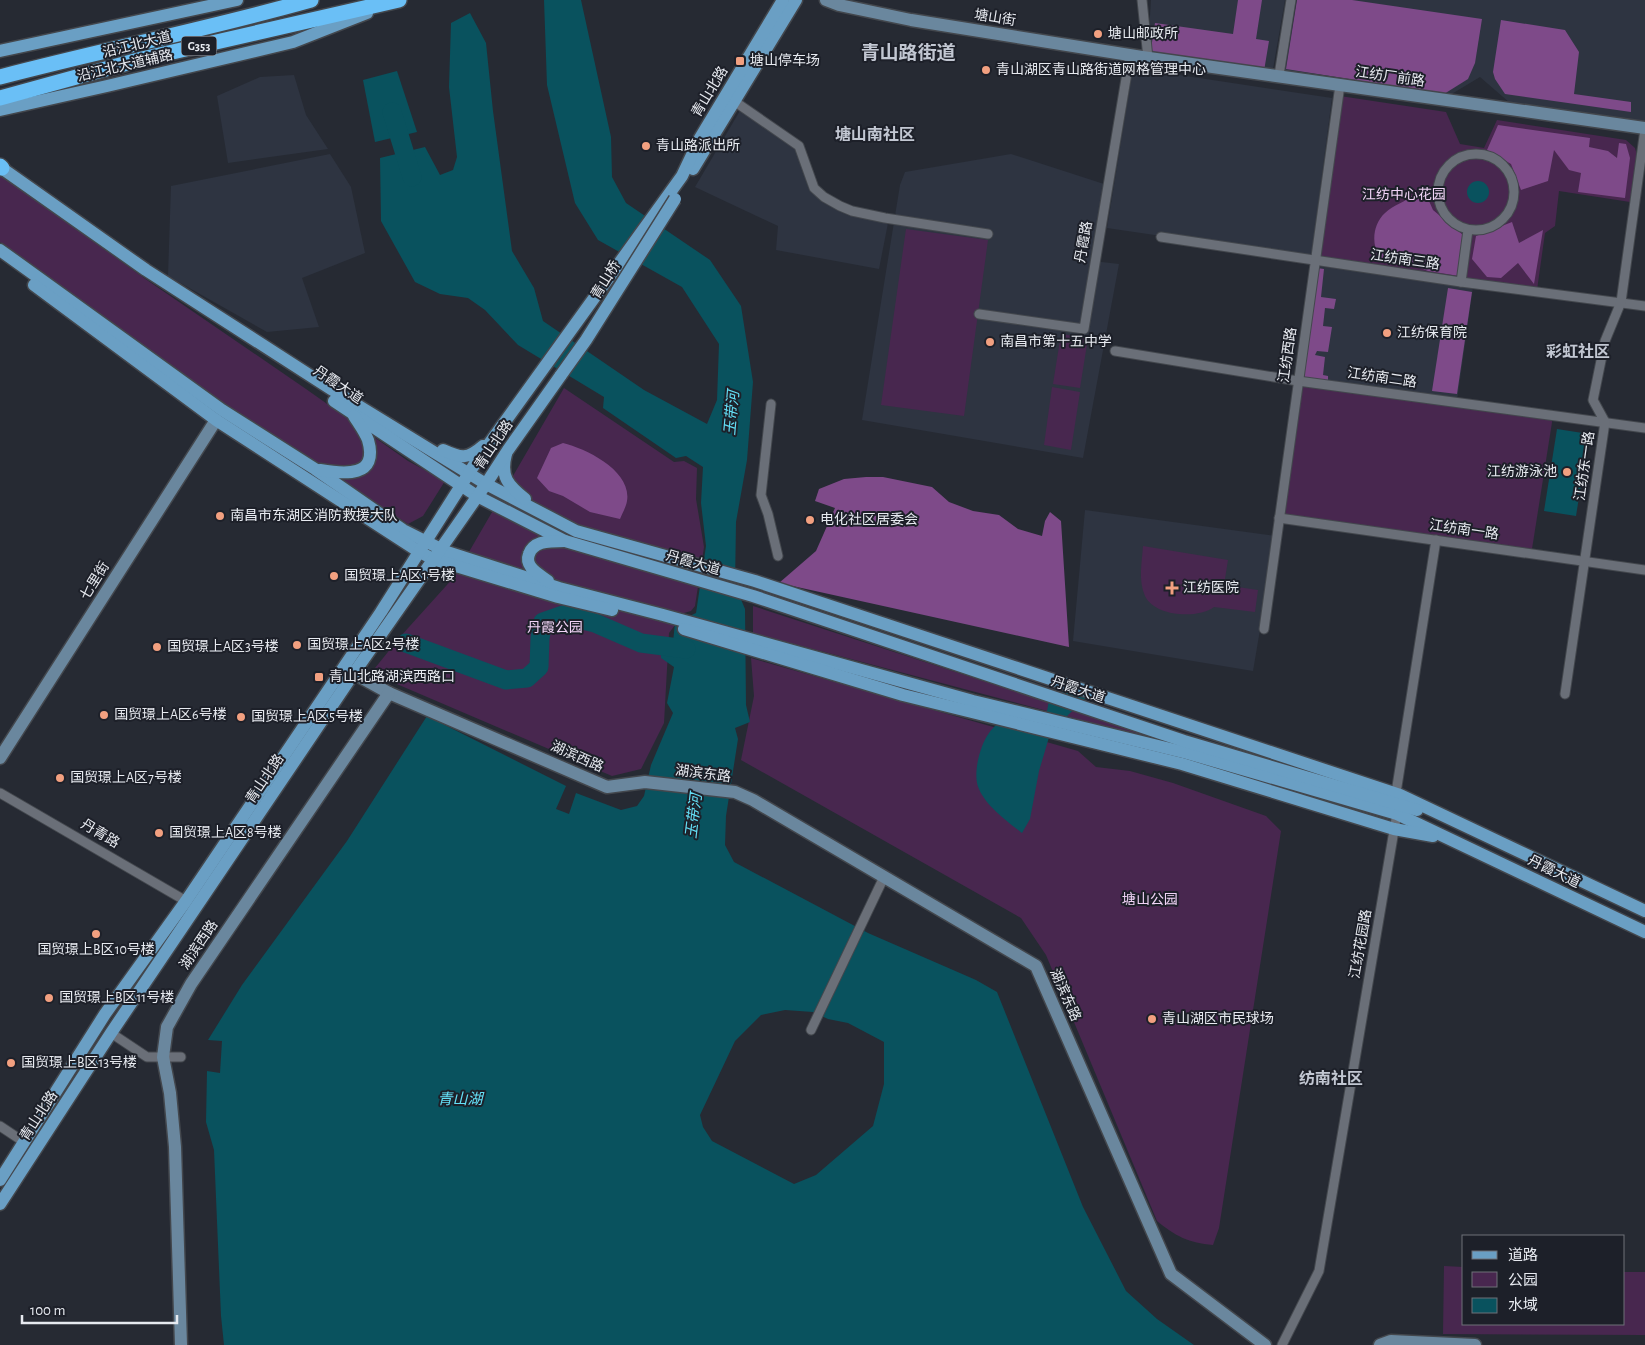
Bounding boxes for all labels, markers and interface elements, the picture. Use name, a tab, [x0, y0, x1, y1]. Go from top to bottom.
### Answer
street label: 塘山街	[973, 6, 1017, 28]
place label: 塘山邮政所	[1108, 25, 1178, 41]
street label: 沿江北大道	[101, 28, 173, 60]
marker: 塘山邮政所	[1092, 28, 1104, 40]
road number: G353	[182, 36, 216, 56]
district label: 青山路街道	[860, 42, 956, 63]
street label: 沿江北大道辅路	[75, 46, 174, 84]
place label: 塘山停车场	[750, 52, 820, 68]
marker: 塘山停车场	[734, 55, 746, 67]
place label: 青山湖区青山路街道网格管理中心	[996, 61, 1206, 77]
street label: 青山北路	[688, 63, 730, 120]
street label: 江纺厂前路	[1354, 63, 1426, 89]
marker: 青山湖区青山路街道网格管理中心	[980, 64, 992, 76]
district label: 塘山南社区	[835, 125, 915, 143]
place label: 青山路派出所	[656, 138, 740, 153]
marker: 青山路派出所	[640, 140, 652, 152]
park label: 江纺中心花园	[1362, 187, 1446, 202]
street label: 丹霞路	[1072, 220, 1095, 264]
street label: 江纺南三路	[1369, 247, 1441, 272]
street label: 青山桥	[588, 258, 623, 302]
place label: 江纺保育院	[1397, 325, 1467, 340]
street label: 江纺西路	[1276, 326, 1299, 384]
marker: 江纺保育院	[1381, 327, 1393, 339]
place label: 南昌市第十五中学	[1000, 333, 1112, 349]
marker: 南昌市第十五中学	[984, 336, 996, 348]
district label: 彩虹社区	[1546, 342, 1610, 360]
street label: 丹霞大道	[311, 363, 366, 406]
street label: 江纺南二路	[1346, 365, 1418, 390]
water label: 玉带河	[722, 387, 742, 436]
street label: 青山北路	[471, 417, 515, 472]
street label: 江纺东一路	[1572, 430, 1597, 502]
place label: 江纺游泳池	[1487, 464, 1557, 479]
marker: 江纺游泳池	[1561, 466, 1573, 478]
place label: 南昌市东湖区消防救援大队	[230, 508, 398, 523]
marker: 南昌市东湖区消防救援大队	[214, 510, 226, 522]
place label: 电化社区居委会	[820, 511, 918, 527]
marker: 电化社区居委会	[804, 514, 816, 526]
street label: 江纺南一路	[1428, 517, 1500, 542]
street label: 丹霞大道	[664, 548, 722, 577]
street label: 七里街	[77, 559, 112, 603]
place label: 国贸璟上A区1号楼	[344, 568, 455, 583]
marker: 国贸璟上A区1号楼	[328, 570, 340, 582]
place label: 江纺医院	[1183, 580, 1239, 595]
marker: 江纺医院	[1165, 581, 1179, 595]
park label: 丹霞公园	[527, 620, 583, 635]
place label: 国贸璟上A区2号楼	[307, 637, 419, 652]
place label: 国贸璟上A区3号楼	[167, 639, 279, 654]
marker: 国贸璟上A区2号楼	[291, 639, 303, 651]
marker: 国贸璟上A区3号楼	[151, 641, 163, 653]
place label: 青山北路湖滨西路口	[329, 668, 455, 684]
marker: 青山北路湖滨西路口	[313, 671, 325, 683]
street label: 丹霞大道	[1049, 673, 1107, 706]
place label: 国贸璟上A区6号楼	[114, 707, 227, 722]
marker: 国贸璟上A区6号楼	[98, 709, 110, 721]
place label: 国贸璟上A区5号楼	[251, 709, 363, 724]
marker: 国贸璟上A区5号楼	[235, 711, 247, 723]
street label: 湖滨西路	[549, 738, 606, 775]
street label: 青山北路	[242, 751, 286, 806]
street label: 湖滨东路	[674, 763, 732, 784]
place label: 国贸璟上A区7号楼	[70, 770, 182, 785]
marker: 国贸璟上A区7号楼	[54, 772, 66, 784]
water label: 玉带河	[683, 790, 705, 839]
street label: 丹青路	[78, 816, 122, 851]
place label: 国贸璟上A区8号楼	[169, 825, 282, 840]
marker: 国贸璟上A区8号楼	[153, 827, 165, 839]
street label: 丹霞大道	[1526, 853, 1583, 891]
park label: 塘山公园	[1122, 891, 1178, 907]
street label: 江纺花园路	[1347, 908, 1374, 980]
street label: 湖滨西路	[177, 917, 220, 972]
marker: 国贸璟上B区10号楼	[90, 928, 102, 940]
place label: 国贸璟上B区10号楼	[37, 942, 155, 957]
street label: 湖滨东路	[1047, 966, 1084, 1023]
place label: 国贸璟上B区11号楼	[59, 990, 174, 1005]
marker: 国贸璟上B区11号楼	[43, 992, 55, 1004]
place label: 青山湖区市民球场	[1162, 1011, 1274, 1026]
marker: 青山湖区市民球场	[1146, 1013, 1158, 1025]
place label: 国贸璟上B区13号楼	[21, 1055, 137, 1070]
marker: 国贸璟上B区13号楼	[5, 1057, 17, 1069]
district label: 纺南社区	[1299, 1069, 1363, 1087]
street label: 青山北路	[16, 1088, 60, 1143]
water label: 青山湖	[437, 1091, 484, 1107]
legend	[1462, 1235, 1625, 1325]
text: 道路	[1508, 1247, 1538, 1263]
text: 公园	[1508, 1272, 1538, 1288]
scale bar	[22, 1292, 178, 1324]
text: 水域	[1508, 1297, 1538, 1313]
text: 100 m	[30, 1303, 65, 1318]

